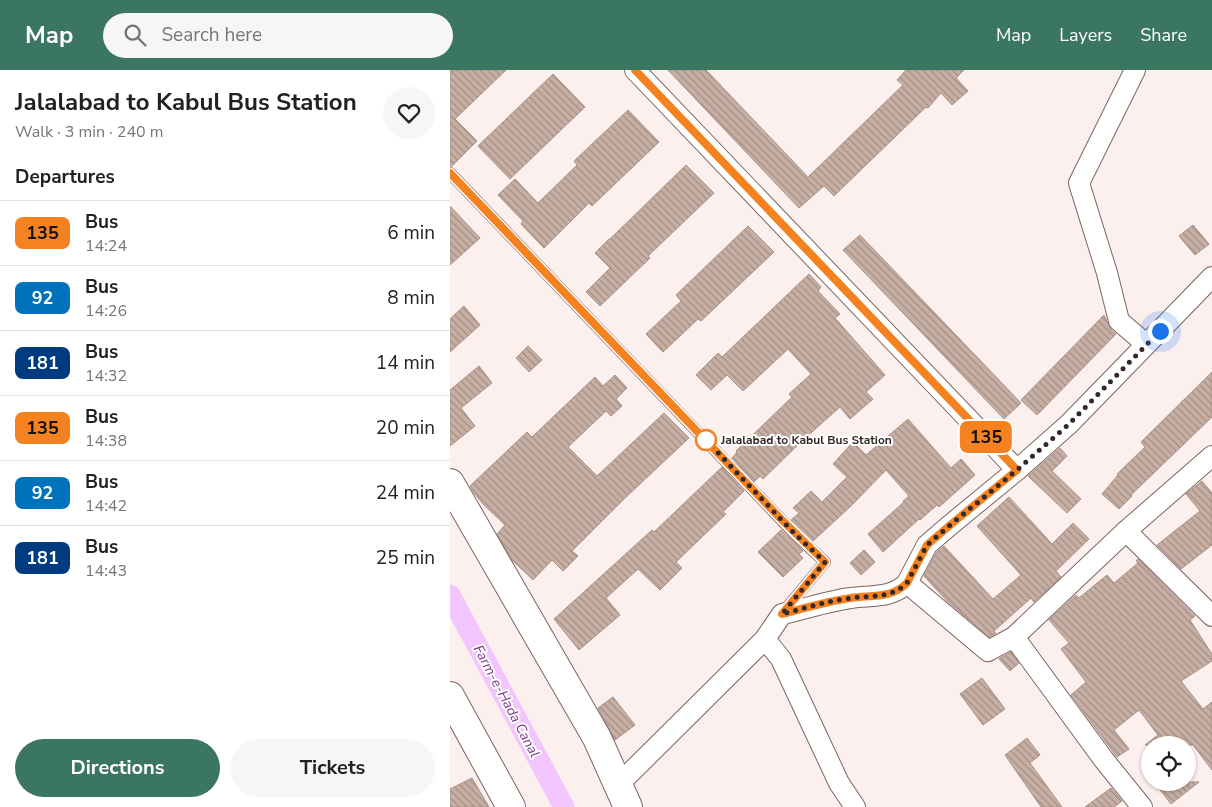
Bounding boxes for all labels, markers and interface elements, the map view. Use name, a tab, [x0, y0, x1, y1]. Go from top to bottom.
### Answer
search box	[103, 13, 453, 58]
text: Map	[25, 19, 73, 51]
icon: search	[121, 21, 149, 49]
text: Search here	[161, 22, 262, 48]
text: Map	[996, 23, 1031, 47]
text: Layers	[1059, 23, 1112, 47]
text: Share	[1140, 23, 1187, 47]
text: Jalalabad to Kabul Bus Station	[15, 86, 357, 118]
button: heart	[383, 87, 435, 139]
text: Walk · 3 min · 240 m	[15, 121, 163, 143]
text: Departures	[15, 164, 115, 190]
text: Bus	[85, 209, 118, 235]
text: 6 min	[387, 220, 435, 246]
text: 135	[26, 221, 59, 245]
text: 14:24	[85, 235, 127, 257]
text: Bus	[85, 274, 118, 300]
text: 8 min	[387, 285, 435, 311]
text: 92	[32, 286, 53, 310]
text: 14:26	[85, 300, 127, 322]
your location	[1148, 319, 1173, 344]
text: Bus	[85, 339, 118, 365]
text: 14 min	[376, 350, 435, 376]
text: 181	[26, 351, 59, 375]
text: 14:32	[85, 365, 127, 387]
text: Bus	[85, 404, 118, 430]
text: 20 min	[376, 415, 435, 441]
text: 135	[26, 416, 59, 440]
line badge: 135	[957, 421, 1015, 453]
text: 135	[970, 425, 1002, 449]
marker: Jalalabad to Kabul Bus Station	[695, 429, 717, 451]
text: 14:38	[85, 430, 127, 452]
place label: Jalalabad to Kabul Bus Station	[720, 432, 892, 448]
text: Bus	[85, 469, 118, 495]
text: 24 min	[376, 480, 435, 506]
text: 92	[32, 481, 53, 505]
text: 14:42	[85, 495, 127, 517]
text: Bus	[85, 534, 118, 560]
text: 25 min	[376, 545, 435, 571]
text: 181	[26, 546, 59, 570]
text: 14:43	[85, 560, 127, 582]
water label: Farm-e-Hada Canal	[469, 642, 544, 761]
map controls	[1141, 736, 1196, 791]
button: locate	[1141, 736, 1196, 791]
button: Directions	[15, 739, 220, 797]
button: Tickets	[230, 739, 435, 797]

